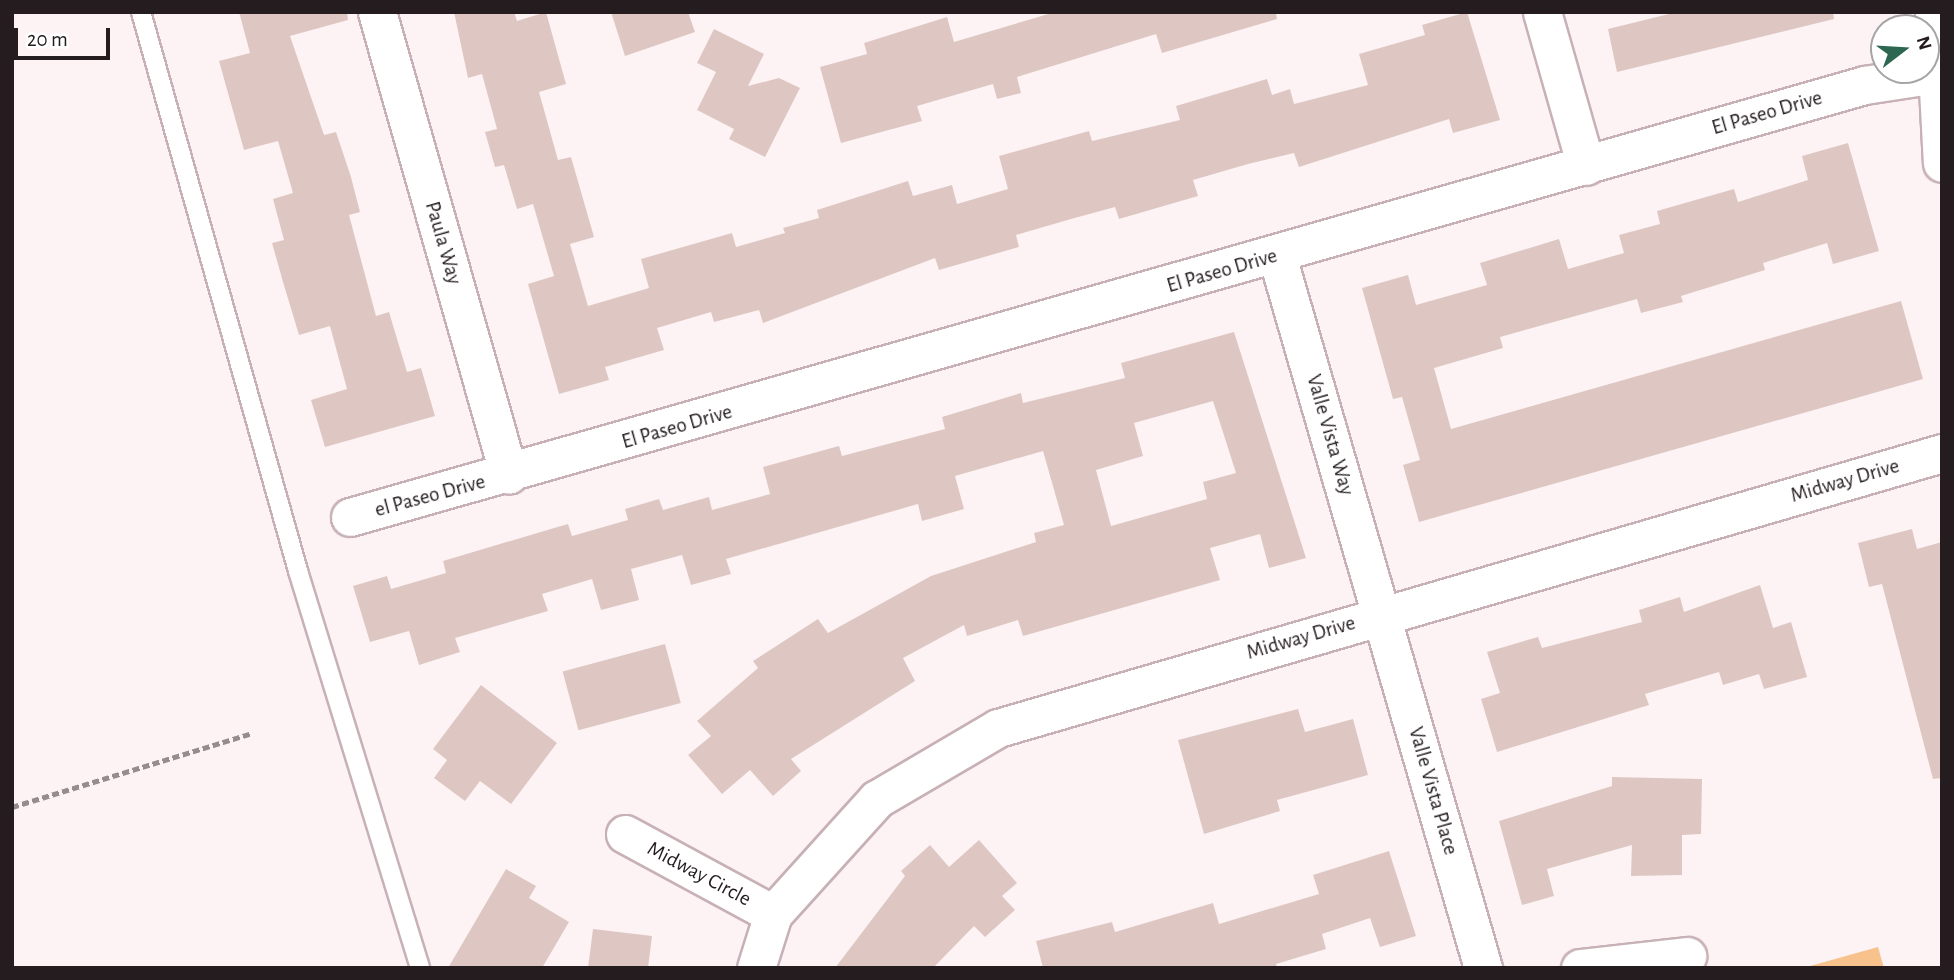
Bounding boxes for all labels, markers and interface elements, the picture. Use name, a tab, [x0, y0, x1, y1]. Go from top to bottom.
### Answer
scale bar	[18, 14, 114, 58]
north arrow	[1870, 14, 1940, 84]
text: 20 m	[27, 29, 68, 50]
text: N	[1913, 34, 1935, 52]
street label: El Paseo Drive	[1709, 85, 1825, 141]
street label: Paula Way	[419, 199, 467, 287]
street label: El Paseo Drive	[1164, 243, 1280, 299]
street label: Valle Vista Way	[1301, 372, 1359, 498]
street label: El Paseo Drive	[619, 399, 735, 455]
street label: Midway Drive	[1788, 453, 1902, 509]
street label: el Paseo Drive	[372, 469, 488, 523]
street label: Midway Drive	[1244, 610, 1358, 666]
street label: Valle Vista Place	[1403, 724, 1463, 858]
street label: Midway Circle	[643, 836, 755, 912]

